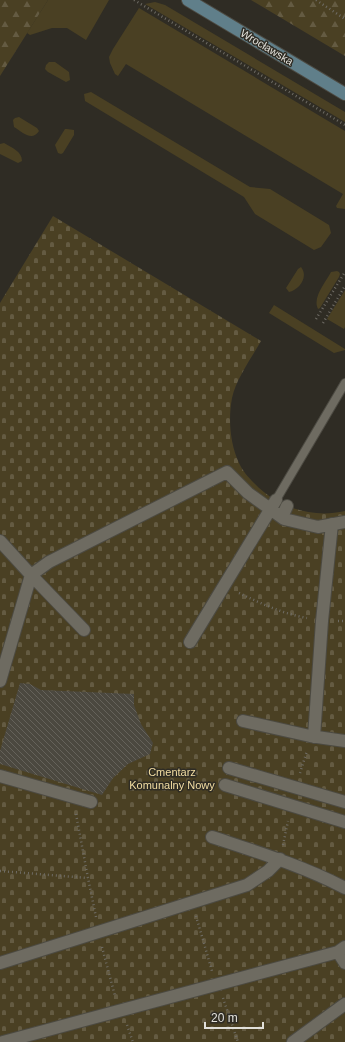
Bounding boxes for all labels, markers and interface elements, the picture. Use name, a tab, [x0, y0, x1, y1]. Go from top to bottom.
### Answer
street label: Wrocławska	[239, 27, 296, 68]
park label: Cmentarz Komunalny Nowy	[129, 766, 215, 791]
scale bar	[205, 1004, 263, 1030]
text: 20 m	[211, 1011, 238, 1025]

